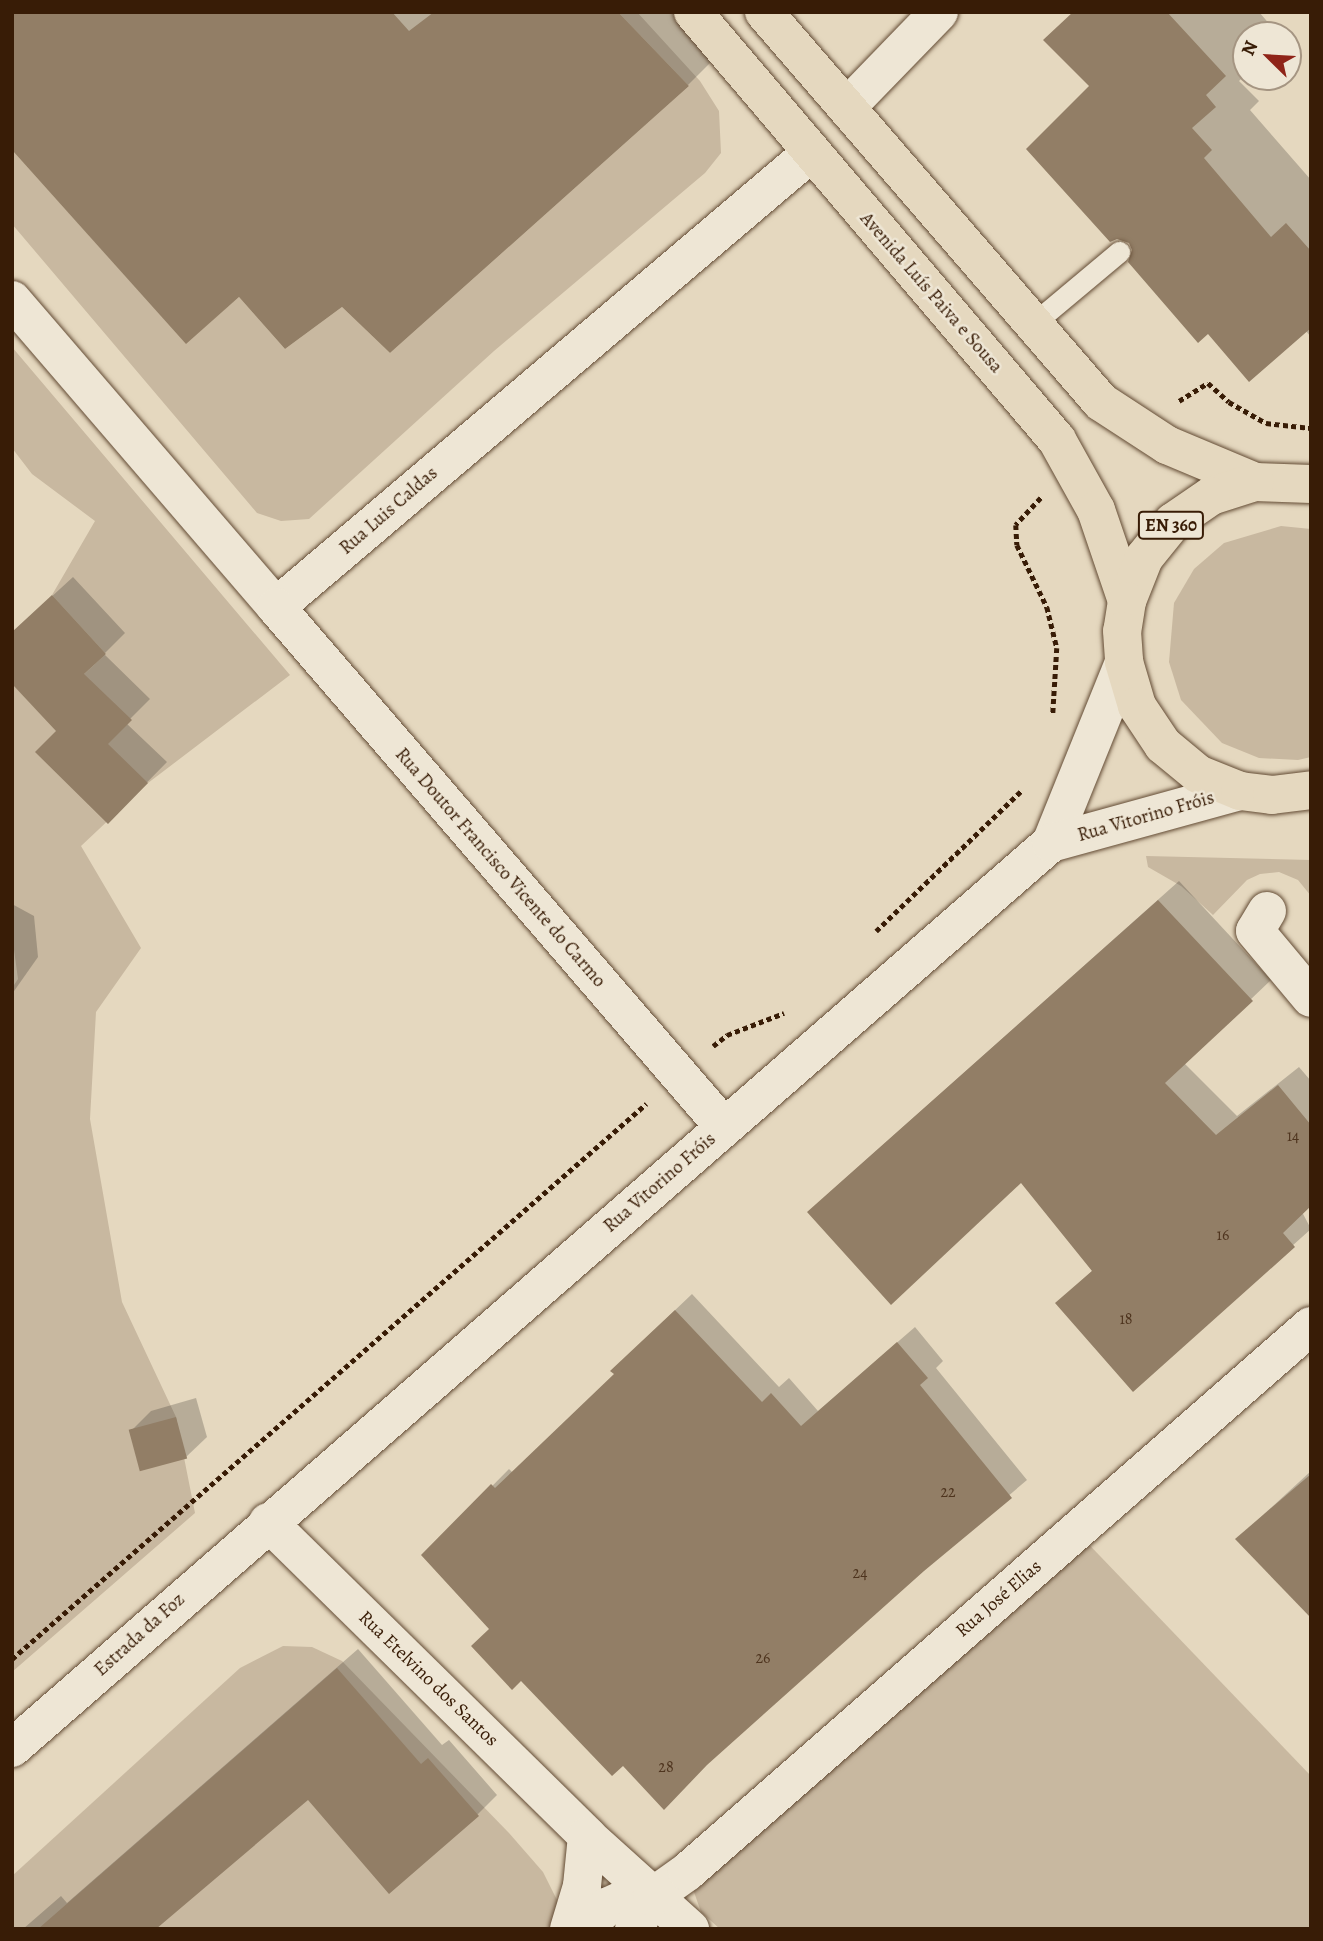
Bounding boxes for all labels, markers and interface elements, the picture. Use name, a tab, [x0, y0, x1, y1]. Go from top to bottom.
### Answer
north arrow	[1232, 21, 1302, 91]
text: N	[1235, 37, 1264, 60]
street label: Avenida Luís Paiva e Sousa	[855, 208, 1007, 378]
street label: Rua Luis Caldas	[335, 462, 443, 560]
road number: EN 360	[1138, 510, 1204, 540]
street label: Rua Doutor Francisco Vicente do Carmo	[390, 744, 610, 992]
street label: Rua Vitorino Fróis	[1075, 787, 1217, 847]
house number: 14	[1287, 1126, 1299, 1146]
street label: Rua Vitorino Fróis	[599, 1128, 721, 1238]
house number: 16	[1217, 1225, 1229, 1245]
house number: 18	[1119, 1309, 1133, 1329]
house number: 22	[940, 1482, 956, 1502]
street label: Rua José Elias	[951, 1555, 1047, 1643]
house number: 24	[853, 1563, 867, 1583]
street label: Estrada da Foz	[90, 1588, 190, 1682]
street label: Rua Etelvino dos Santos	[353, 1606, 503, 1752]
house number: 26	[756, 1648, 770, 1668]
house number: 28	[658, 1757, 674, 1777]

